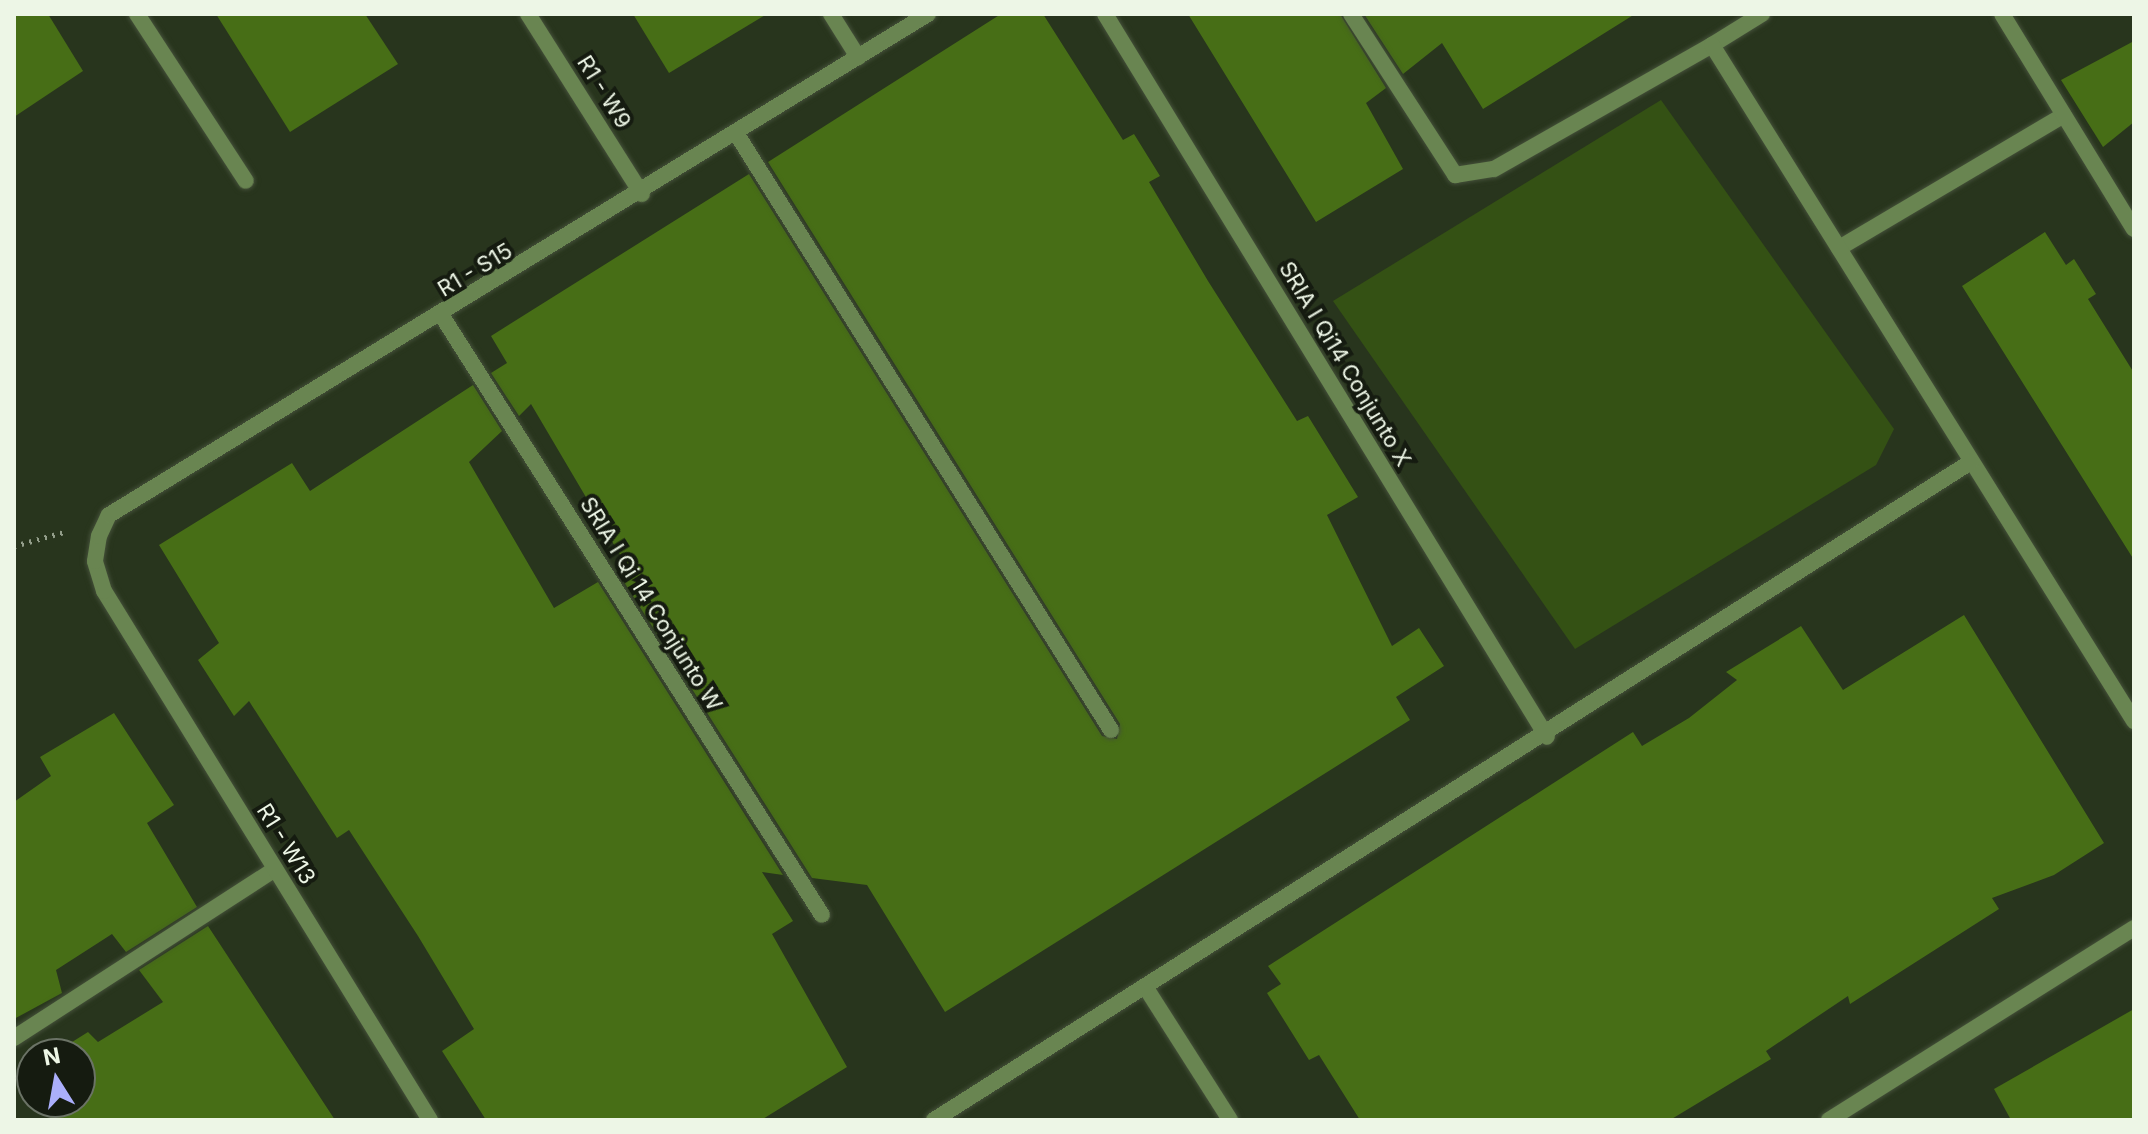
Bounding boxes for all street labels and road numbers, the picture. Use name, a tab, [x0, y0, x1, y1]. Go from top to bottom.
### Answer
street label: R1 - W9	[571, 51, 637, 133]
street label: R1 - S15	[433, 238, 517, 302]
street label: SRIA I Qi14 Conjunto X	[1273, 257, 1417, 471]
street label: SRIA I Qi 14 Conjunto W	[574, 492, 728, 716]
street label: R1 - W13	[251, 799, 321, 889]

